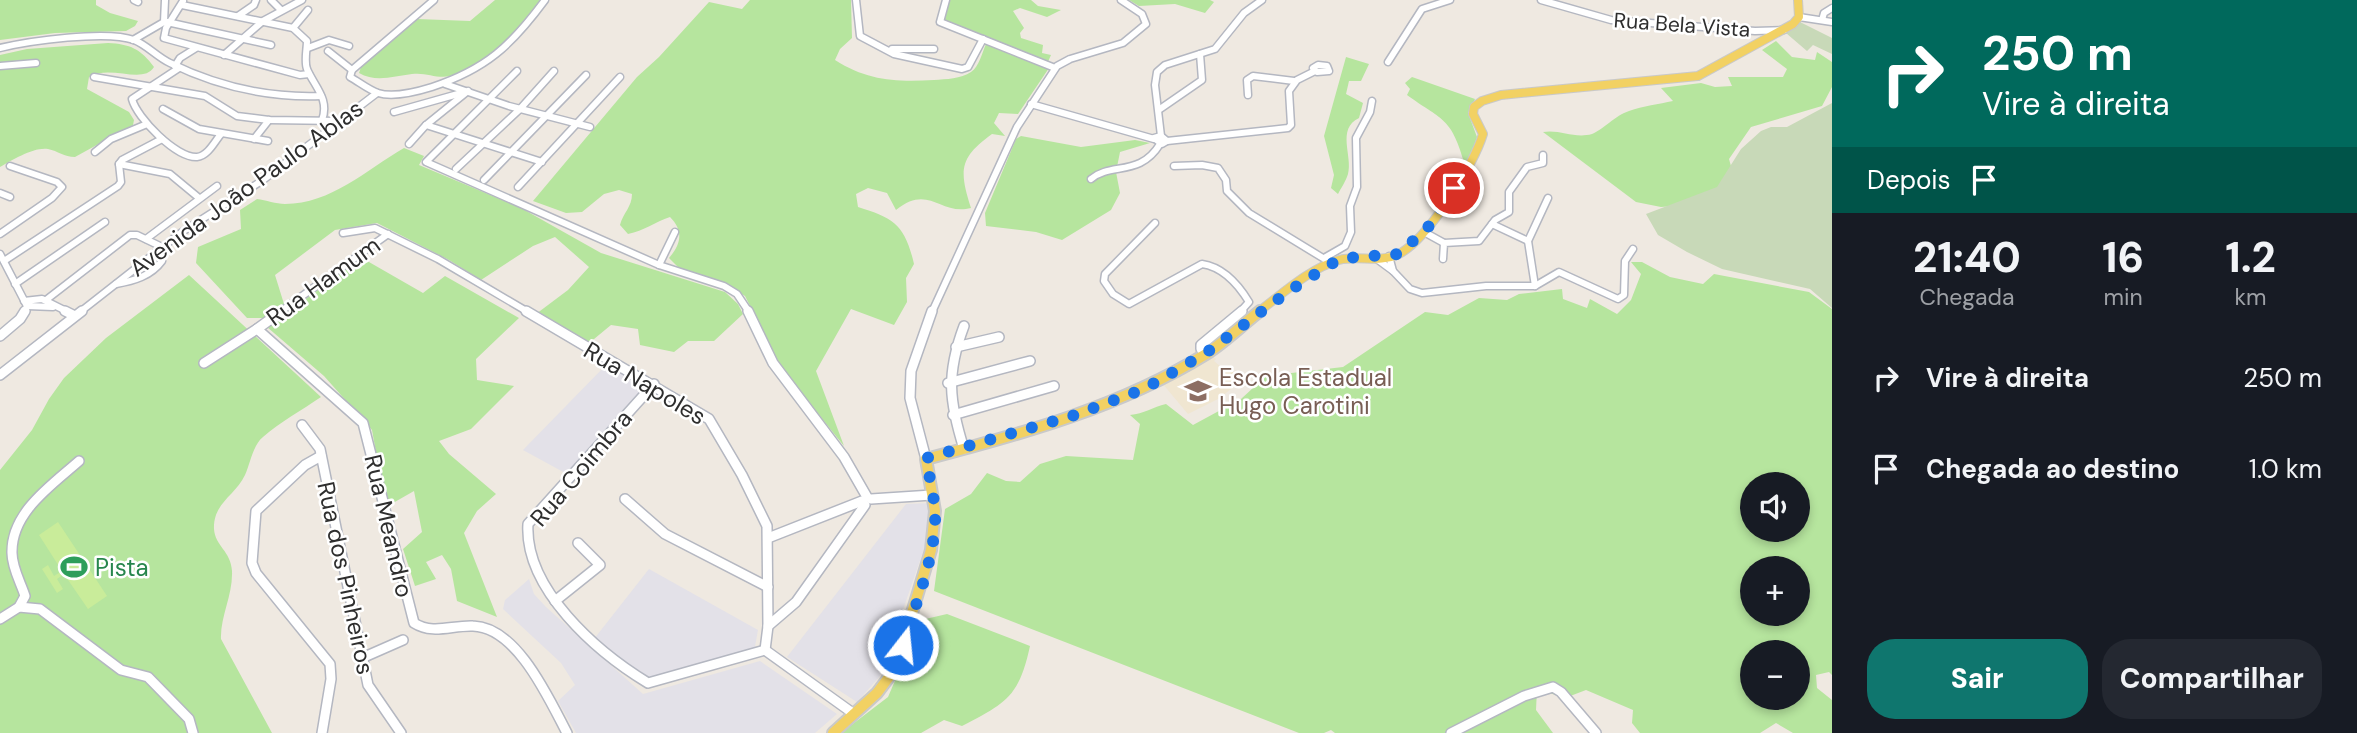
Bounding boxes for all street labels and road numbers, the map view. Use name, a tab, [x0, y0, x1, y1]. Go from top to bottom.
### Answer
street label: Rua Bela Vista	[1613, 6, 1751, 44]
street label: Avenida João Paulo Ablas	[123, 93, 369, 283]
street label: Rua Hamum	[260, 229, 386, 333]
street label: Rua Napoles	[578, 334, 712, 432]
street label: Rua Coimbra	[523, 403, 639, 533]
street label: Rua Meandro	[357, 451, 421, 601]
street label: Rua dos Pinheiros	[310, 479, 382, 677]

